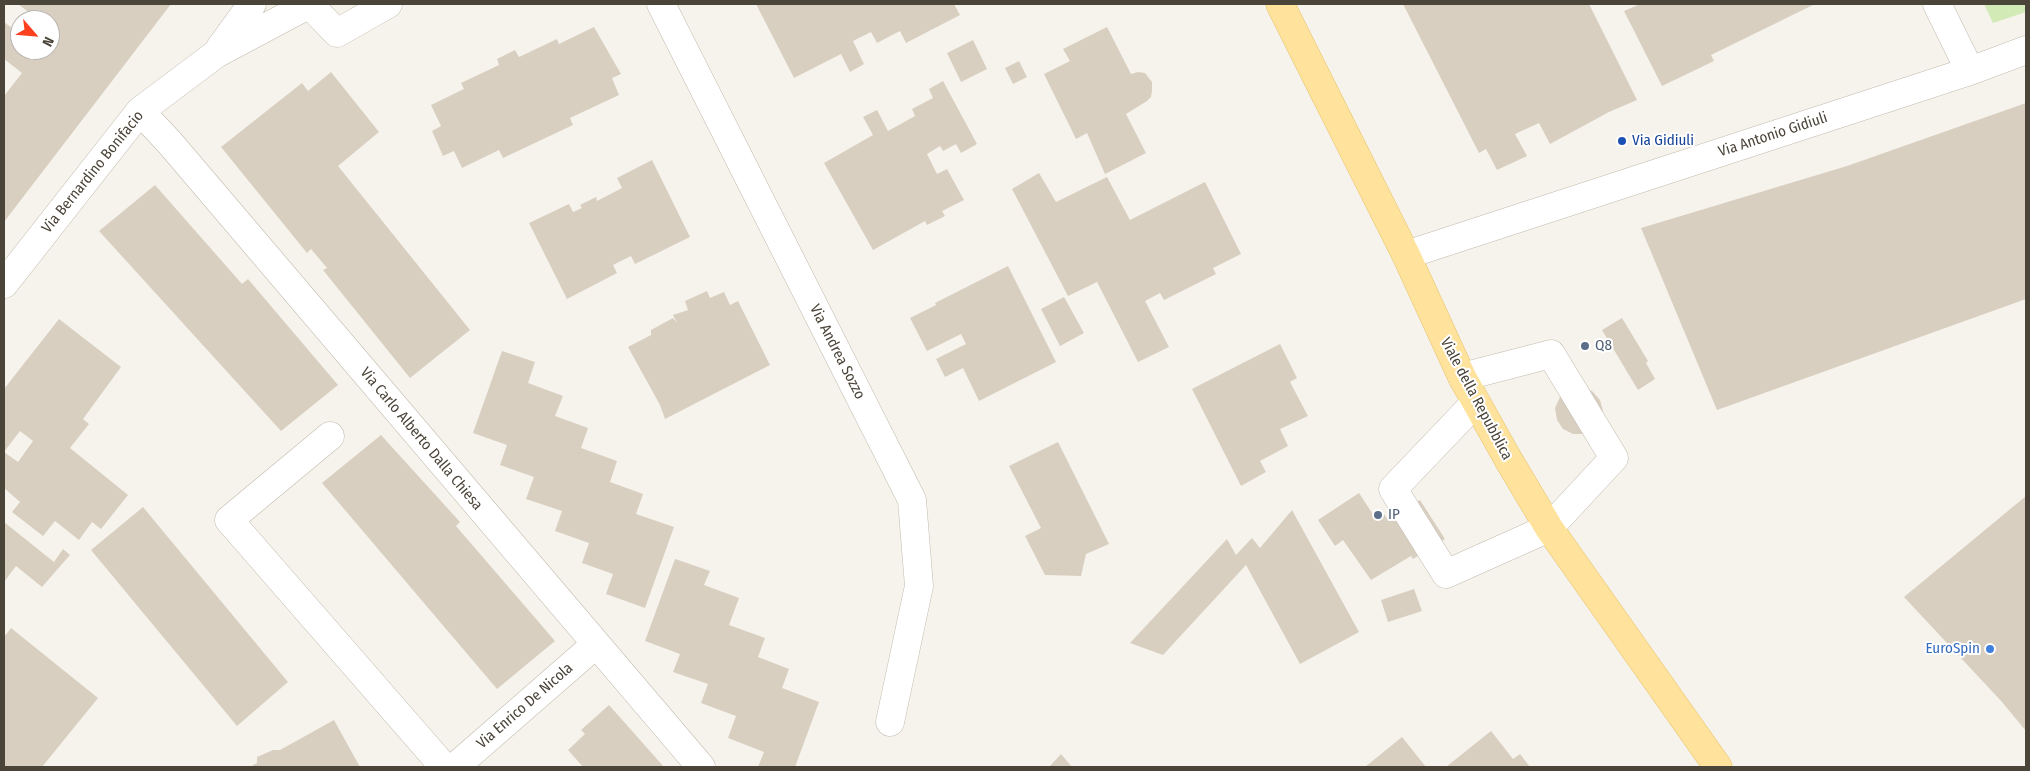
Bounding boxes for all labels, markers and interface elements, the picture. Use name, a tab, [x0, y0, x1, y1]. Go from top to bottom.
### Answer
north arrow	[10, 10, 60, 60]
text: N	[38, 34, 57, 49]
street label: Via Bernardino Bonifacio	[38, 107, 148, 237]
street label: Via Antonio Gidiuli	[1716, 109, 1830, 161]
place label: Via Gidiuli	[1632, 132, 1694, 150]
marker: Via Gidiuli	[1616, 135, 1628, 147]
street label: Via Andrea Sozzo	[805, 302, 869, 402]
street label: Viale della Repubblica	[1436, 335, 1516, 463]
place label: Q8	[1595, 337, 1612, 355]
marker: Q8	[1579, 340, 1591, 352]
street label: Via Carlo Alberto Dalla Chiesa	[356, 364, 486, 514]
place label: IP	[1388, 506, 1400, 524]
marker: IP	[1372, 509, 1384, 521]
place label: EuroSpin	[1926, 640, 1980, 658]
marker: EuroSpin	[1984, 643, 1996, 655]
street label: Via Enrico De Nicola	[473, 659, 577, 753]

